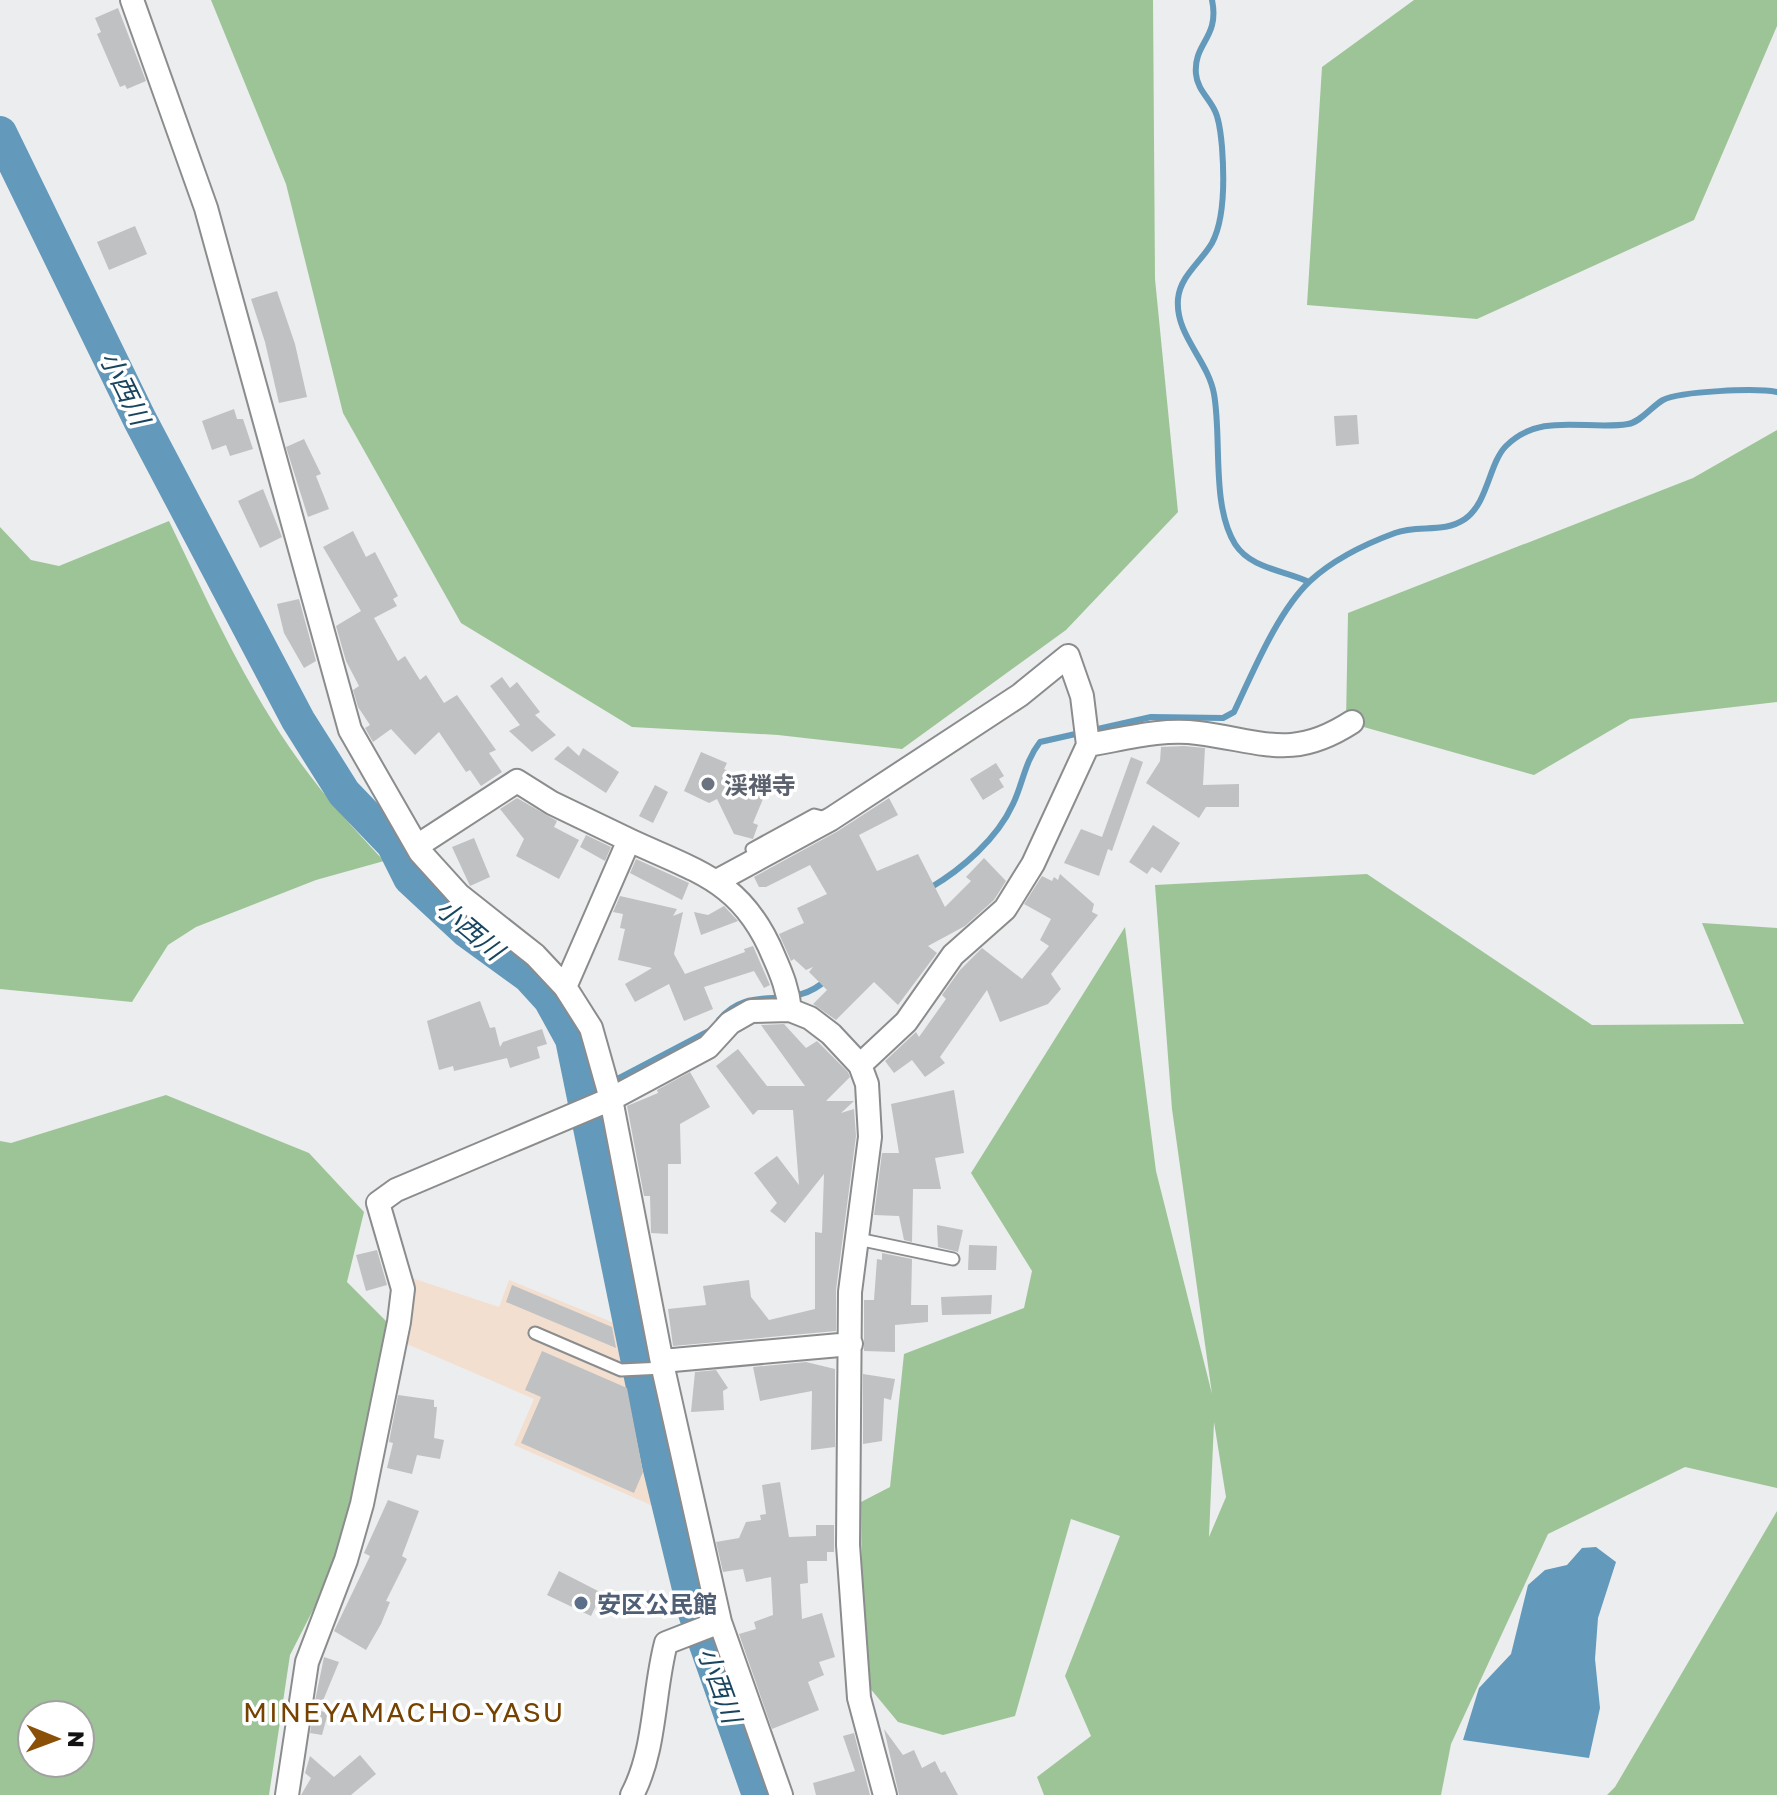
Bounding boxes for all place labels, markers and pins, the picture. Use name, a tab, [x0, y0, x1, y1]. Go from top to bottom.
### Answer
place label: 渓禅寺	[724, 770, 796, 799]
marker: 渓禅寺	[699, 775, 717, 793]
place label: 安区公民館	[597, 1589, 717, 1618]
marker: 安区公民館	[572, 1594, 590, 1612]

